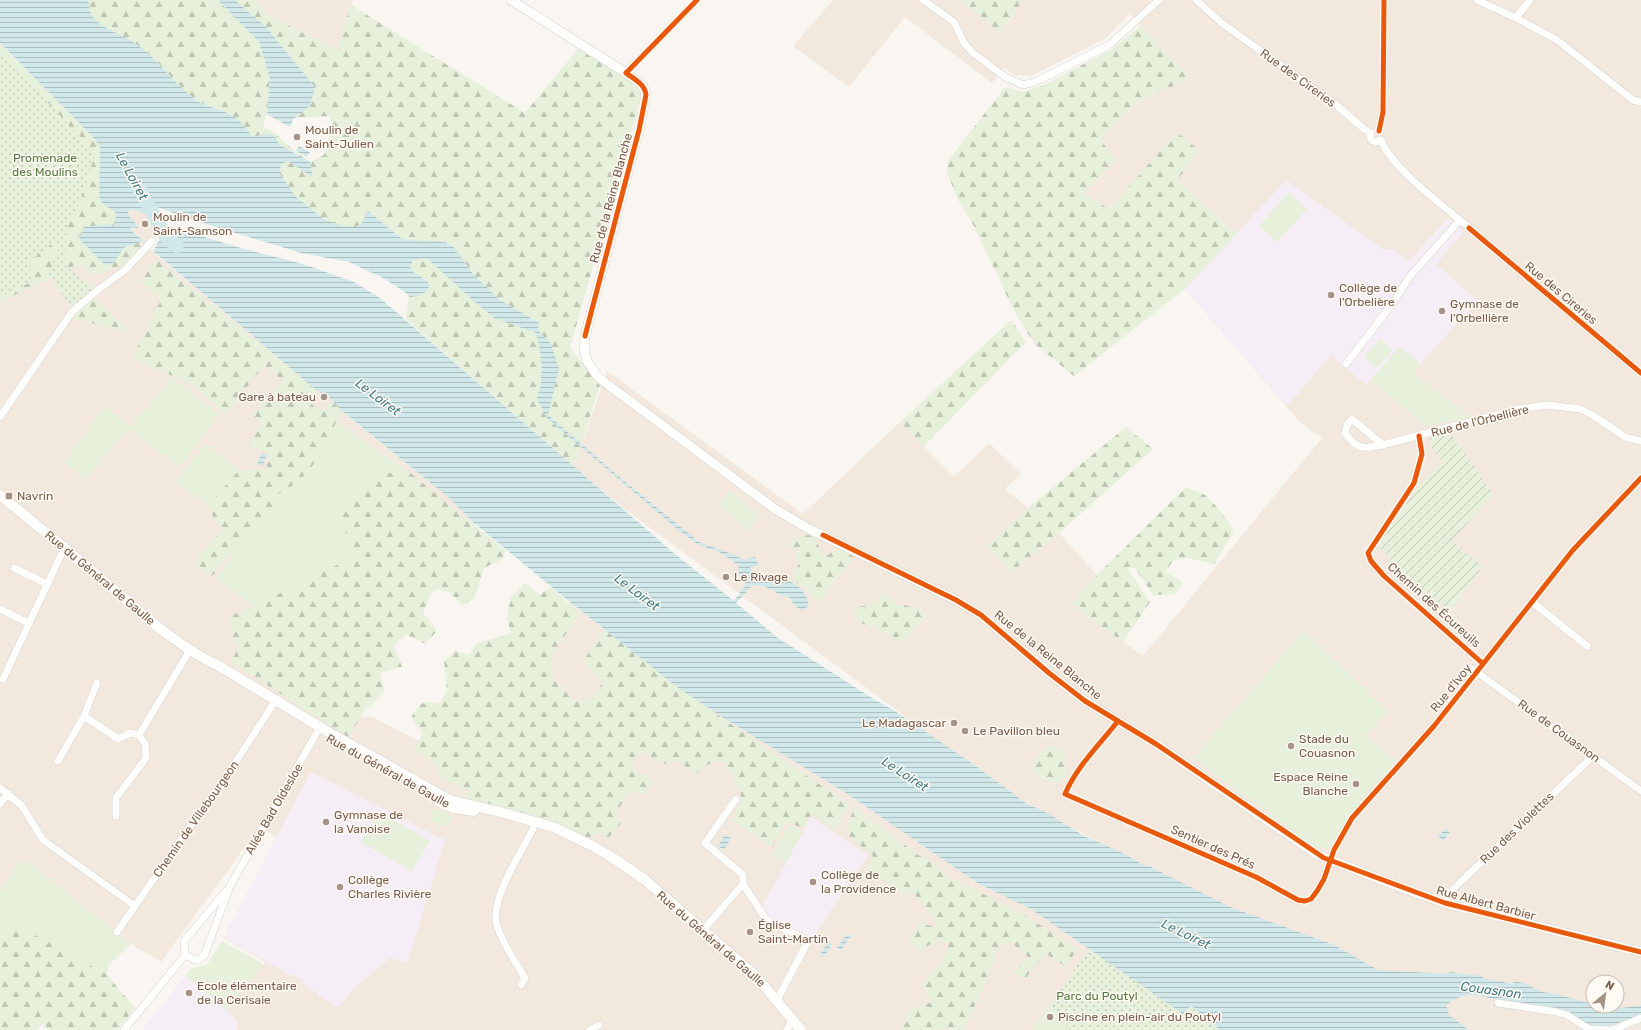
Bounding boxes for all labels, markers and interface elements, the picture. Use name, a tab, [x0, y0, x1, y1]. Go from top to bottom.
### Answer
street label: Rue des Cireries	[1257, 46, 1339, 110]
place label: Moulin de Saint-Julien	[305, 123, 374, 151]
street label: Rue de la Reine Blanche	[587, 131, 635, 264]
marker: Moulin de Saint-Julien	[292, 132, 302, 142]
water label: Le Loiret	[113, 150, 152, 203]
park label: Promenade des Moulins	[12, 151, 78, 179]
place label: Moulin de Saint-Samson	[153, 210, 232, 238]
marker: Moulin de Saint-Samson	[140, 219, 150, 229]
street label: Rue des Cireries	[1522, 259, 1600, 327]
place label: Collège de l'Orbelière	[1339, 281, 1397, 309]
marker: Collège de l'Orbelière	[1326, 290, 1336, 300]
place label: Gymnase de l'Orbellière	[1450, 297, 1519, 325]
marker: Gymnase de l'Orbellière	[1437, 306, 1447, 316]
water label: Le Loiret	[353, 375, 404, 419]
place label: Gare à bateau	[239, 390, 316, 404]
marker: Gare à bateau	[319, 392, 329, 402]
street label: Rue de l'Orbellière	[1430, 402, 1531, 440]
place label: Navrin	[17, 489, 53, 503]
marker: Navrin	[4, 491, 14, 501]
street label: Rue du Général de Gaulle	[42, 528, 158, 628]
street label: Chemin des Écureuils	[1385, 560, 1483, 650]
water label: Le Loiret	[612, 570, 663, 614]
place label: Le Rivage	[734, 570, 788, 584]
marker: Le Rivage	[721, 572, 731, 582]
street label: Rue de la Reine Blanche	[992, 607, 1105, 703]
street label: Rue d'Ivoy	[1427, 661, 1475, 715]
street label: Rue de Couasnon	[1515, 697, 1603, 765]
place label: Le Madagascar	[862, 716, 946, 730]
marker: Le Madagascar	[949, 718, 959, 728]
place label: Le Pavillon bleu	[973, 724, 1060, 738]
marker: Le Pavillon bleu	[960, 726, 970, 736]
street label: Rue du Général de Gaulle	[324, 731, 453, 811]
place label: Stade du Couasnon	[1299, 732, 1355, 760]
marker: Stade du Couasnon	[1286, 741, 1296, 751]
water label: Le Loiret	[879, 753, 932, 795]
street label: Chemin de Villebourgeon	[150, 758, 242, 880]
street label: Allée Bad Oldesloe	[242, 761, 306, 857]
place label: Espace Reine Blanche	[1273, 770, 1348, 798]
marker: Espace Reine Blanche	[1351, 779, 1361, 789]
street label: Rue des Violettes	[1477, 789, 1557, 867]
place label: Gymnase de la Vanoise	[334, 808, 403, 836]
marker: Gymnase de la Vanoise	[321, 817, 331, 827]
street label: Sentier des Prés	[1169, 822, 1257, 872]
place label: Collège de la Providence	[821, 868, 897, 896]
place label: Collège Charles Rivière	[348, 873, 432, 901]
marker: Collège de la Providence	[808, 877, 818, 887]
marker: Collège Charles Rivière	[335, 882, 345, 892]
street label: Rue Albert Barbier	[1435, 883, 1537, 923]
street label: Rue du Général de Gaulle	[654, 888, 768, 990]
water label: Le Loiret	[1159, 916, 1214, 953]
place label: Église Saint-Martin	[758, 918, 828, 946]
marker: Église Saint-Martin	[745, 927, 755, 937]
north arrow	[1585, 974, 1625, 1014]
water label: Couasnon	[1460, 978, 1523, 1002]
text: N	[1603, 978, 1616, 993]
place label: Ecole élémentaire de la Cerisaie	[197, 979, 297, 1007]
marker: Ecole élémentaire de la Cerisaie	[184, 988, 194, 998]
park label: Parc du Poutyl	[1056, 989, 1138, 1003]
place label: Piscine en plein-air du Poutyl	[1058, 1010, 1221, 1024]
marker: Piscine en plein-air du Poutyl	[1045, 1012, 1055, 1022]

